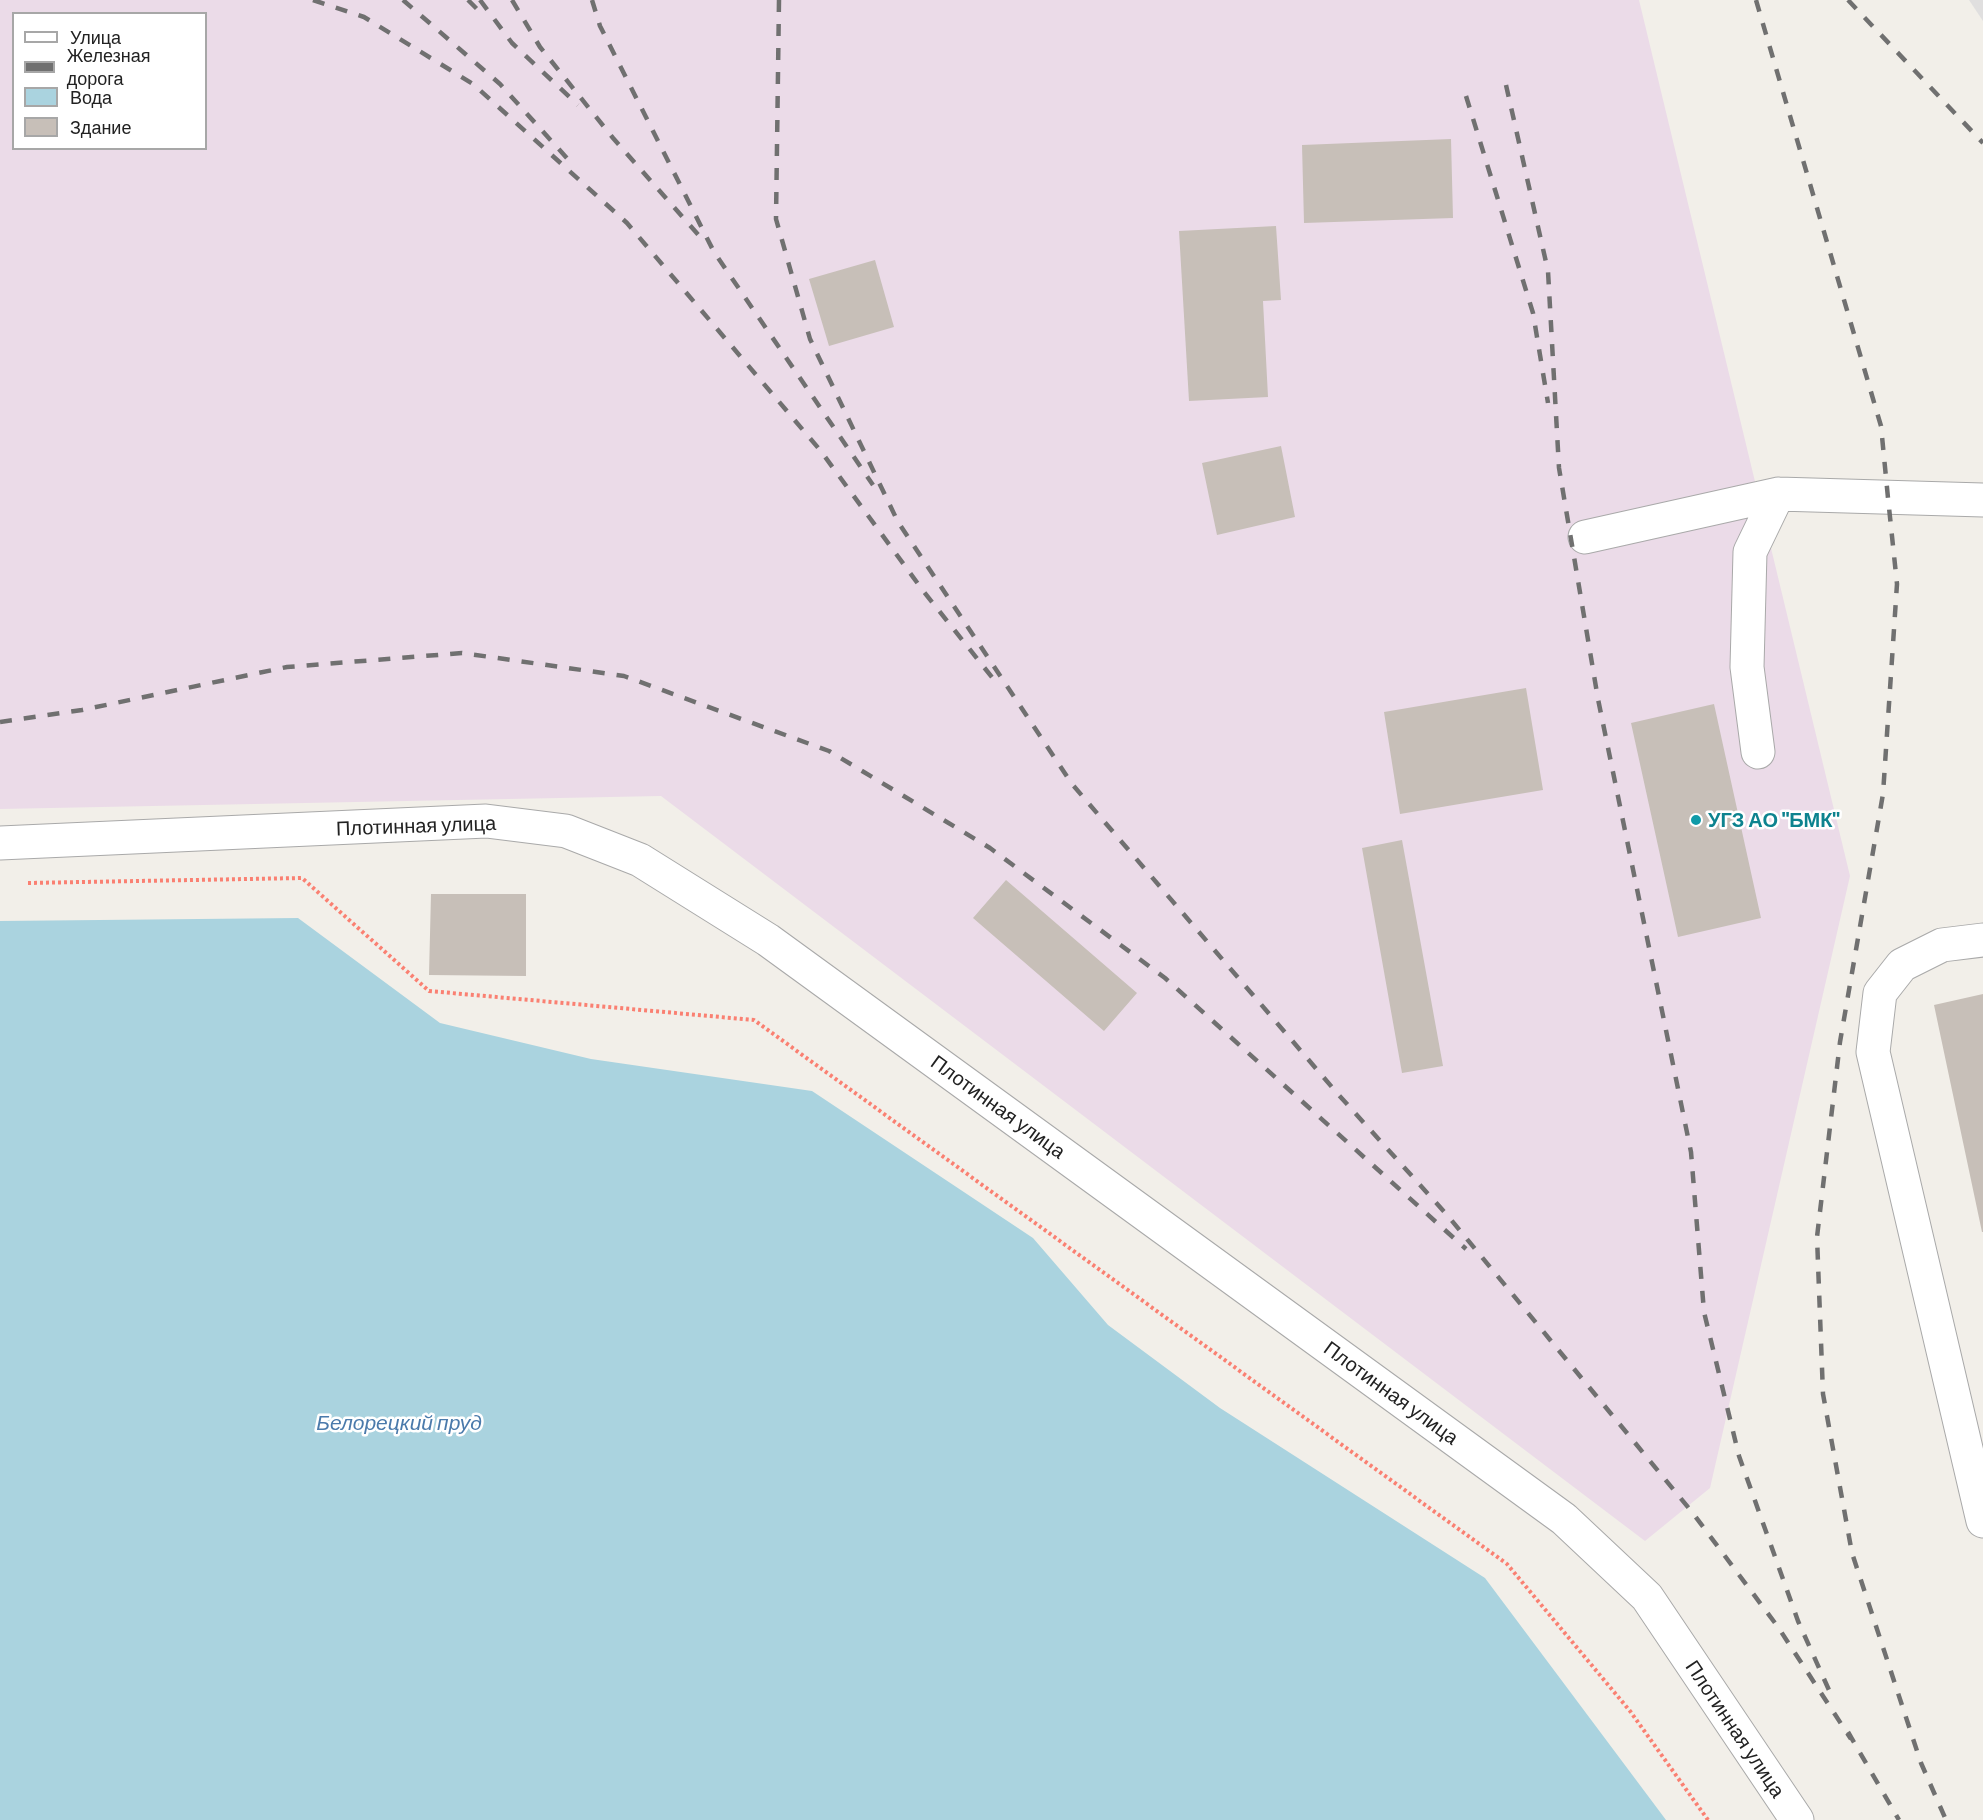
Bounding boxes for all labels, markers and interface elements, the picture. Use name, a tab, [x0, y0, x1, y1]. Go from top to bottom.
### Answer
legend	[12, 12, 207, 150]
text: Улица	[70, 26, 121, 48]
text: Железная дорога	[67, 44, 151, 89]
text: Вода	[70, 86, 112, 108]
text: Здание	[70, 116, 131, 138]
place label: УГЗ АО "БМК"	[1708, 808, 1840, 832]
street label: Плотинная улица	[335, 811, 497, 841]
marker: УГЗ АО "БМК"	[1689, 813, 1703, 827]
street label: Плотинная улица	[926, 1050, 1070, 1164]
street label: Плотинная улица	[1319, 1336, 1463, 1450]
water label: Белорецкий пруд	[316, 1410, 482, 1436]
street label: Плотинная улица	[1680, 1656, 1790, 1802]

